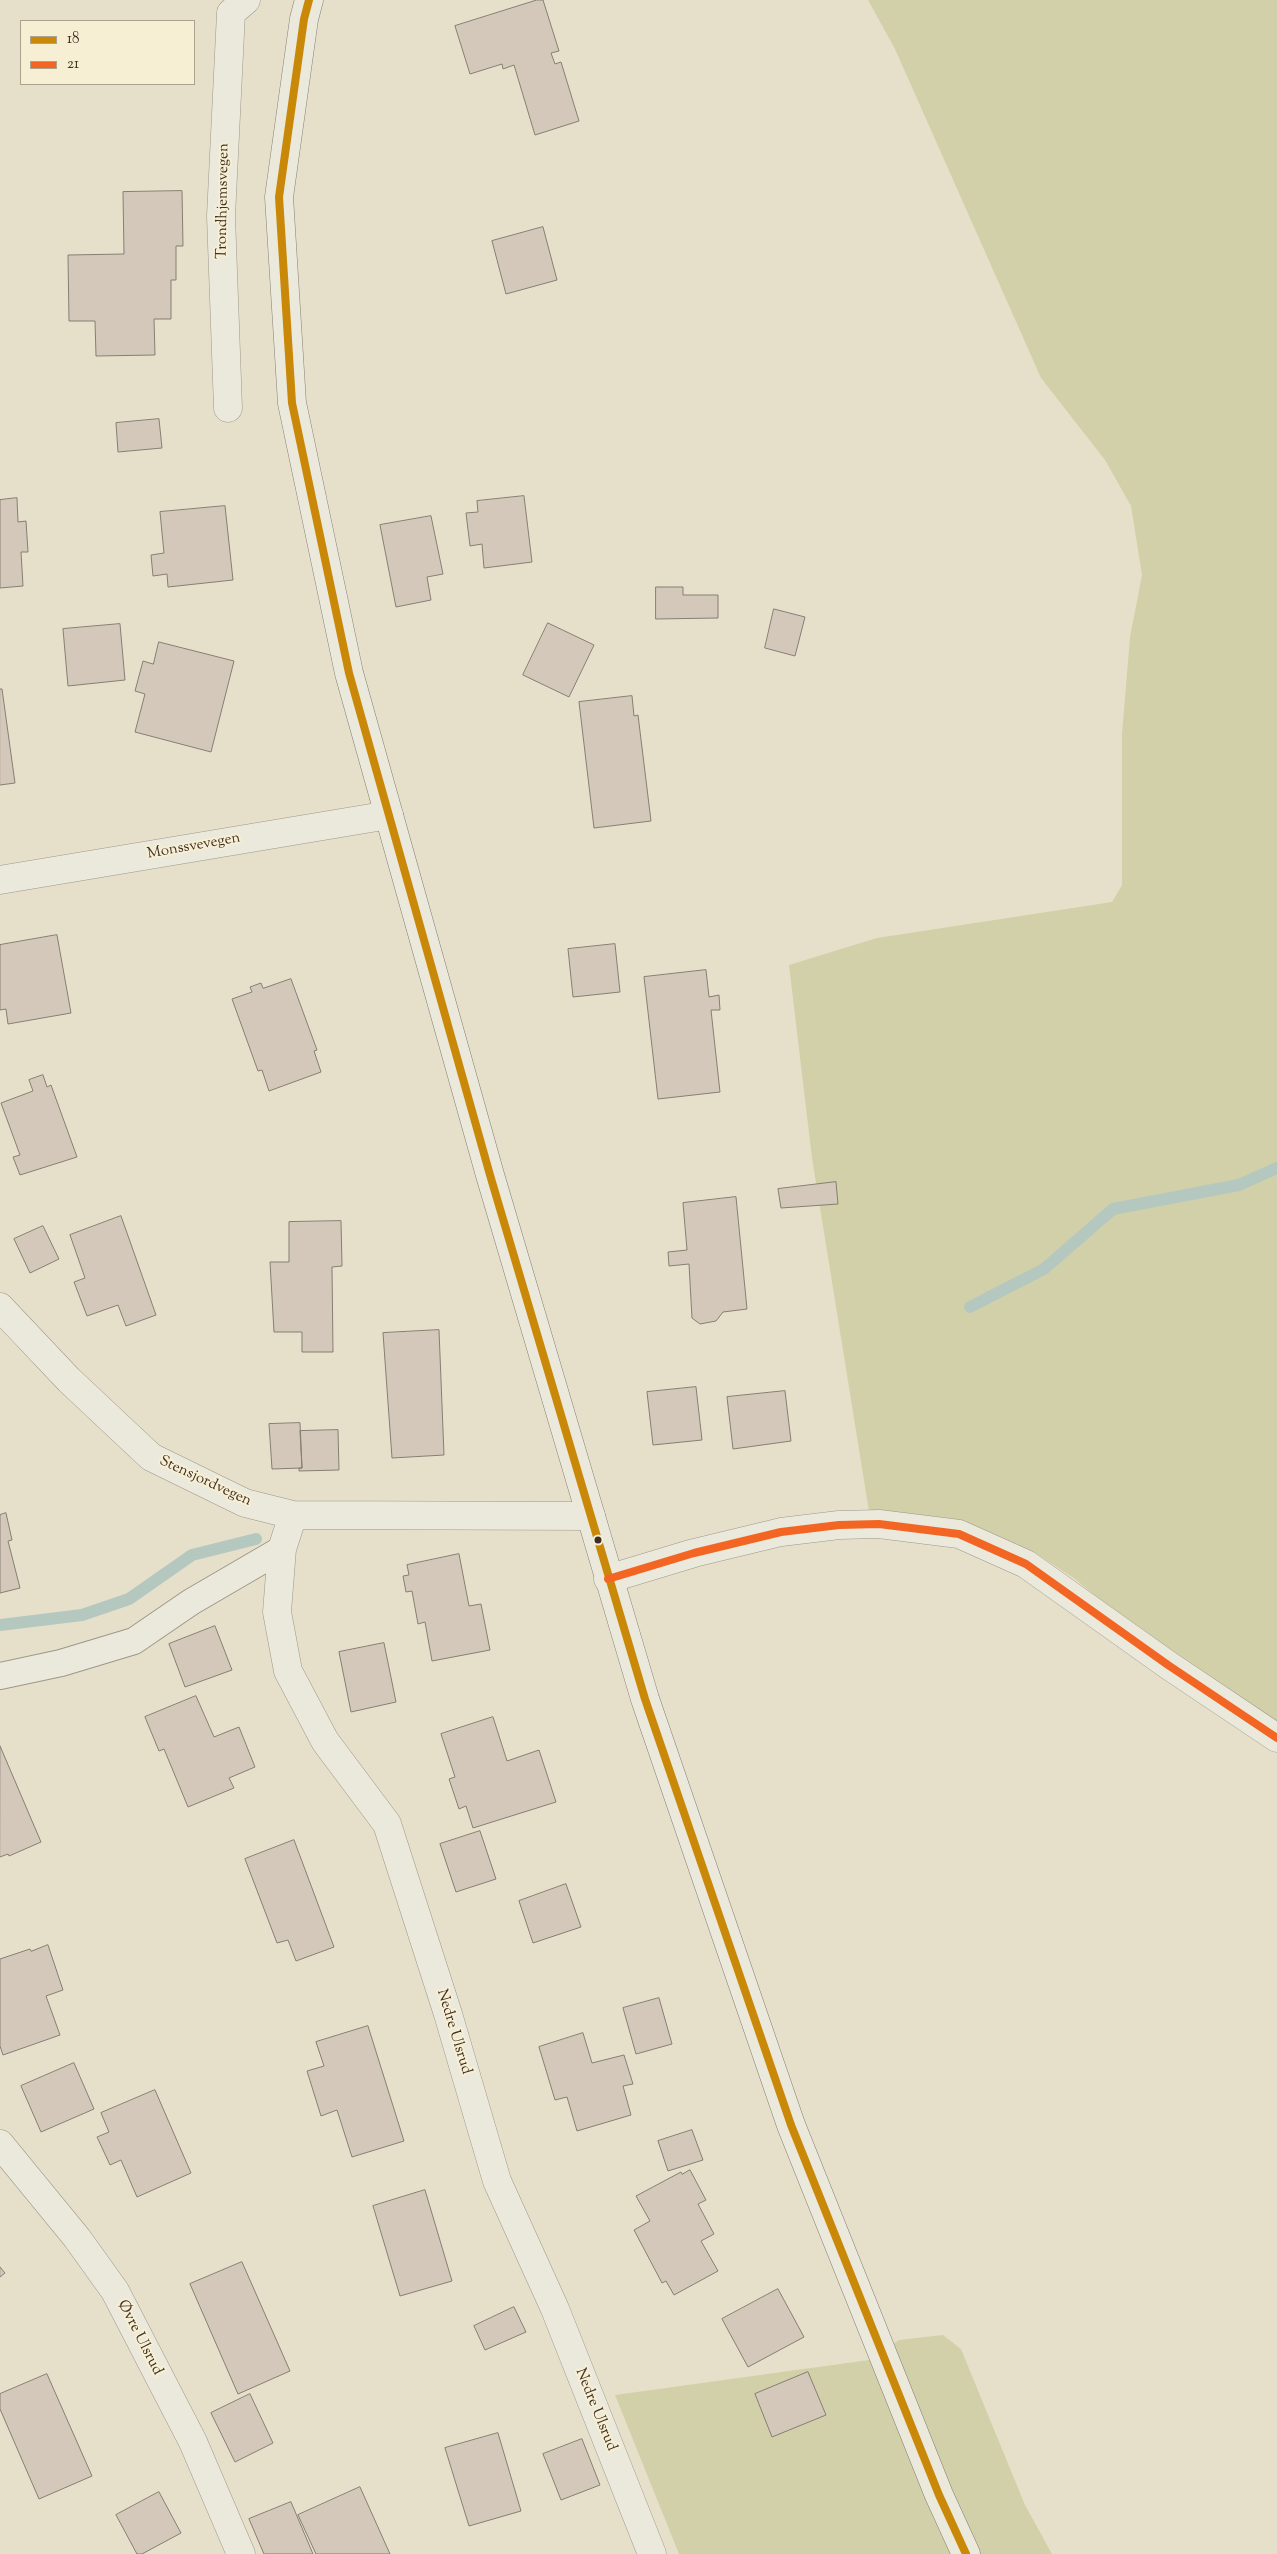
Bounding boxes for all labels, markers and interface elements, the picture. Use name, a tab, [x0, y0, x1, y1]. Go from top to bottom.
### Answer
legend	[20, 20, 195, 85]
text: 18	[67, 29, 80, 50]
text: 21	[67, 54, 79, 75]
street label: Trondhjemsvegen	[214, 143, 234, 259]
street label: Monssvevegen	[146, 830, 242, 864]
street label: Stensjordvegen	[156, 1453, 254, 1511]
unlabelled marker	[593, 1535, 603, 1545]
street label: Nedre Ulsrud	[432, 1987, 474, 2077]
street label: Øvre Ulsrud	[112, 2298, 166, 2378]
street label: Nedre Ulsrud	[570, 2366, 620, 2454]

